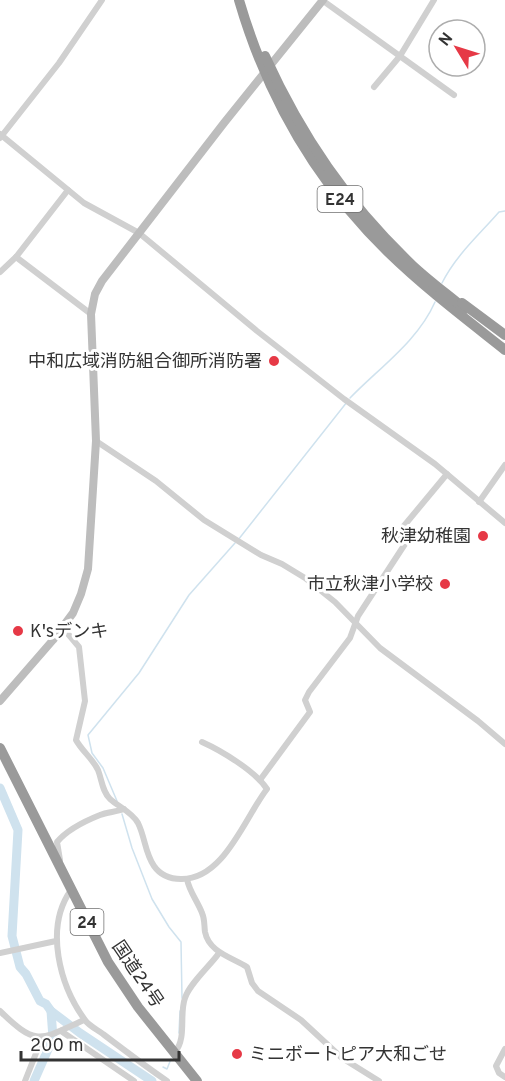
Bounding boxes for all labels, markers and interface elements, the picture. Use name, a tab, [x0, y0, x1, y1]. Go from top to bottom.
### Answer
north arrow	[427, 18, 487, 78]
text: N	[435, 29, 458, 51]
road number: E24	[318, 186, 362, 212]
place label: 中和広域消防組合御所消防署	[28, 351, 262, 374]
marker: 中和広域消防組合御所消防署	[267, 354, 281, 368]
place label: 秋津幼稚園	[381, 526, 471, 549]
marker: 秋津幼稚園	[476, 529, 490, 543]
place label: 市立秋津小学校	[307, 574, 433, 597]
marker: 市立秋津小学校	[438, 577, 452, 591]
place label: K'sデンキ	[30, 621, 108, 644]
marker: K'sデンキ	[11, 624, 25, 638]
road number: 24	[70, 909, 104, 935]
street label: 国道24号	[106, 937, 168, 1013]
scale bar	[21, 1024, 178, 1062]
text: 200 m	[30, 1035, 83, 1058]
place label: ミニボートピア大和ごせ	[249, 1044, 447, 1067]
marker: ミニボートピア大和ごせ	[230, 1047, 244, 1061]

